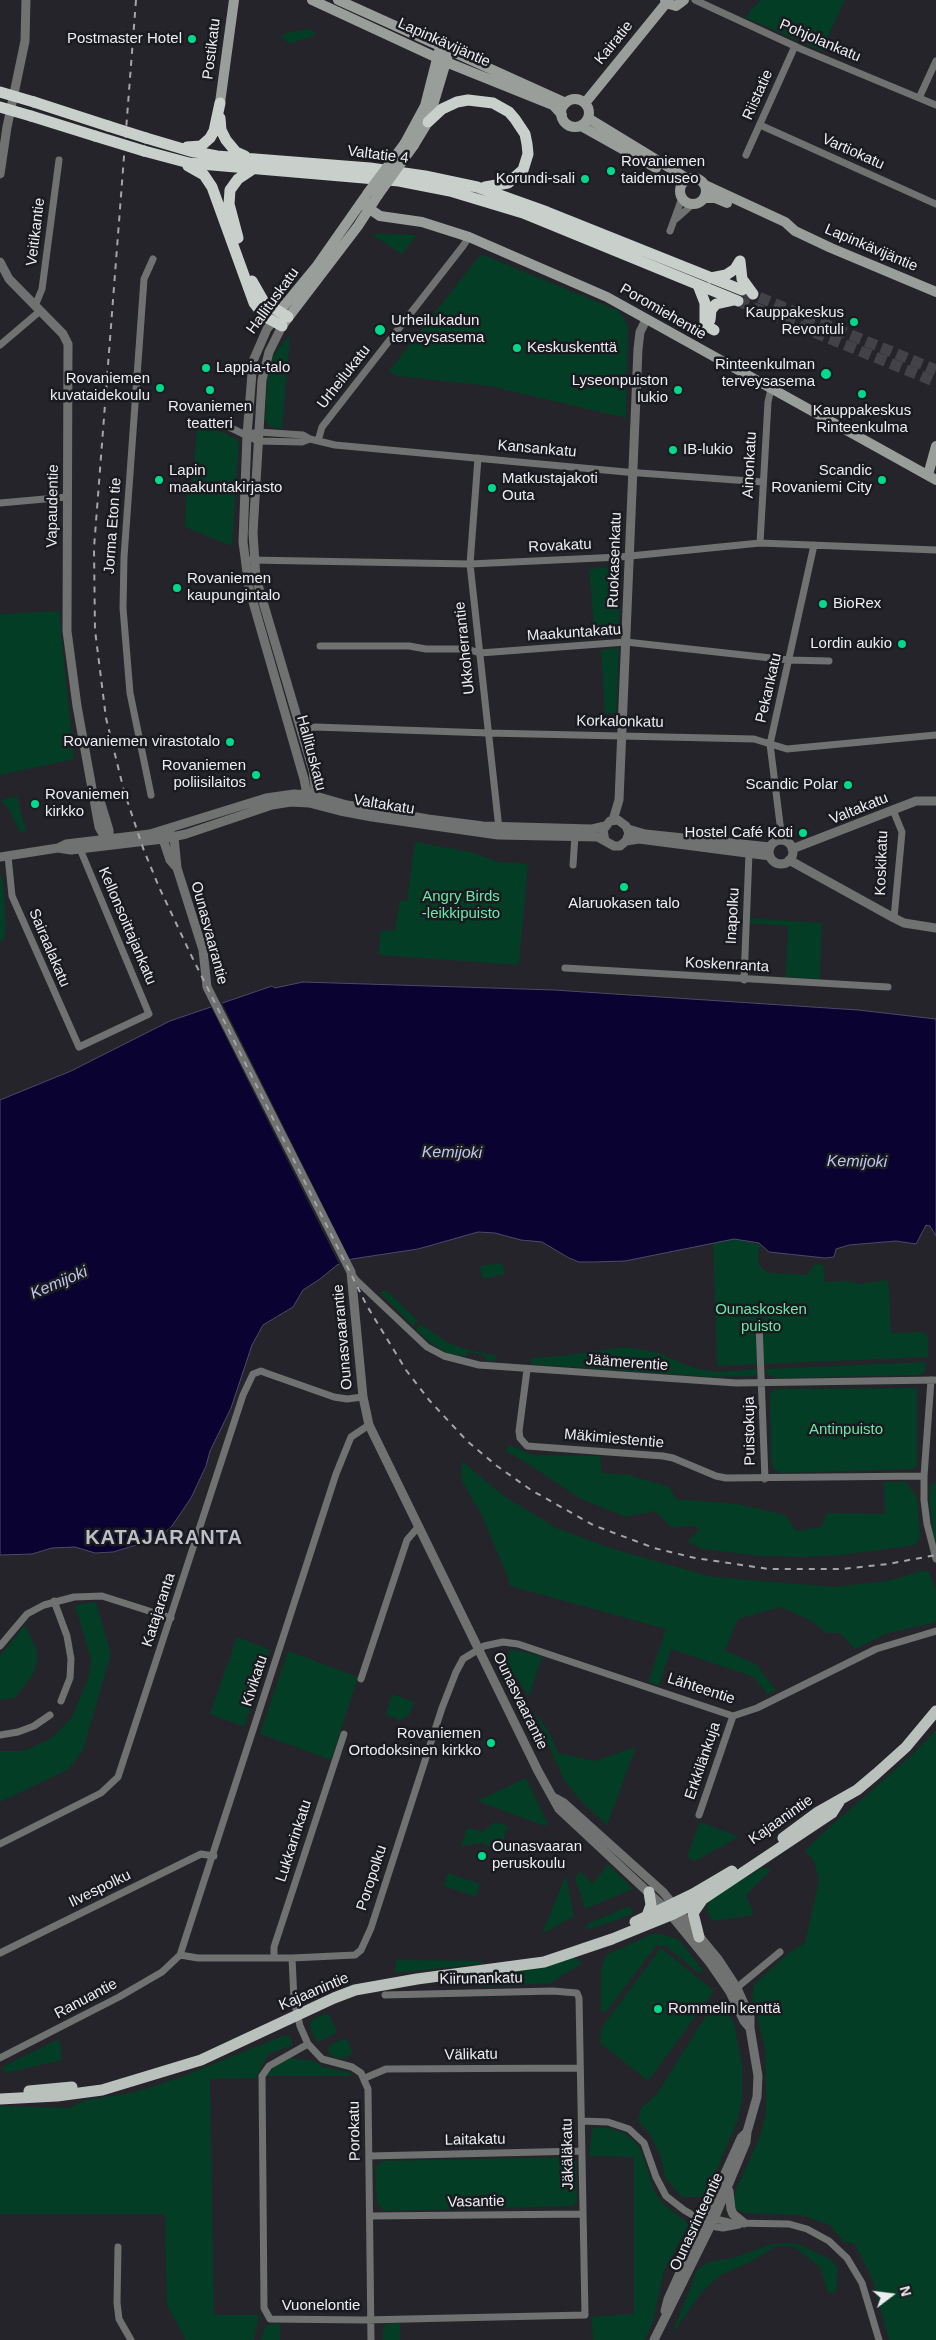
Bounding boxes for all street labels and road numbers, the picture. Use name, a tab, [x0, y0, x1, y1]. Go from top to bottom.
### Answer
street label: Lapinkävijäntie	[395, 15, 493, 71]
street label: Pohjolankatu	[777, 16, 863, 66]
street label: Postikatu	[199, 17, 225, 81]
street label: Kairatie	[591, 18, 637, 68]
street label: Riistatie	[739, 67, 777, 123]
street label: Vartiokatu	[819, 130, 887, 174]
street label: Valtatie 4	[346, 142, 410, 168]
street label: Veitikantie	[23, 197, 49, 267]
street label: Lapinkävijäntie	[822, 220, 920, 276]
street label: Hallituskatu	[243, 264, 303, 338]
street label: Poromiehentie	[617, 280, 709, 344]
street label: Urheilukatu	[314, 342, 374, 412]
street label: Ainonkatu	[739, 431, 761, 499]
street label: Kansankatu	[497, 437, 577, 461]
street label: Vapaudentie	[43, 464, 63, 548]
street label: Jorma Eton tie	[101, 477, 125, 575]
street label: Ruokasenkatu	[604, 512, 626, 608]
street label: Rovakatu	[528, 535, 592, 557]
street label: Ukkoherrantie	[451, 601, 479, 695]
street label: Maakuntakatu	[526, 621, 622, 645]
street label: Pekankatu	[752, 651, 786, 725]
street label: Korkalonkatu	[576, 712, 664, 732]
street label: Hallituskatu	[292, 713, 330, 793]
street label: Valtakatu	[827, 789, 891, 829]
street label: Valtakatu	[352, 791, 416, 819]
street label: Koskikatu	[872, 830, 892, 896]
street label: Kellonsoittajankatu	[94, 865, 160, 987]
street label: Ounasvaarantie	[187, 880, 231, 986]
street label: Inapolku	[723, 887, 743, 945]
street label: Sairaalakatu	[24, 906, 74, 990]
street label: Koskenranta	[684, 954, 770, 976]
street label: Ounasvaarantie	[329, 1283, 357, 1391]
street label: Jäämerentie	[585, 1351, 669, 1375]
street label: Puistokuja	[740, 1396, 760, 1466]
street label: Mäkimiestentie	[563, 1426, 665, 1452]
street label: Katajaranta	[139, 1571, 179, 1649]
street label: Ounasvaarantie	[489, 1649, 551, 1753]
street label: Kivikatu	[238, 1653, 272, 1709]
street label: Lähteentie	[665, 1670, 737, 1708]
street label: Erkkilänkuja	[681, 1720, 725, 1802]
street label: Kajaanintie	[745, 1791, 817, 1849]
street label: Lukkarinkatu	[272, 1798, 316, 1884]
street label: Poropolku	[353, 1843, 391, 1913]
street label: Ilvespolku	[66, 1866, 134, 1912]
street label: Kajaanintie	[276, 1969, 352, 2015]
street label: Kiirunankatu	[439, 1969, 523, 1989]
street label: Ranuantie	[52, 1975, 120, 2023]
street label: Välikatu	[444, 2046, 498, 2064]
street label: Porokatu	[345, 2101, 365, 2161]
street label: Jäkäläkatu	[558, 2118, 578, 2190]
street label: Laitakatu	[444, 2130, 506, 2150]
street label: Ounasrinteentie	[666, 2170, 728, 2274]
street label: Vasantie	[447, 2193, 505, 2211]
street label: Vuonelontie	[282, 2297, 360, 2315]

